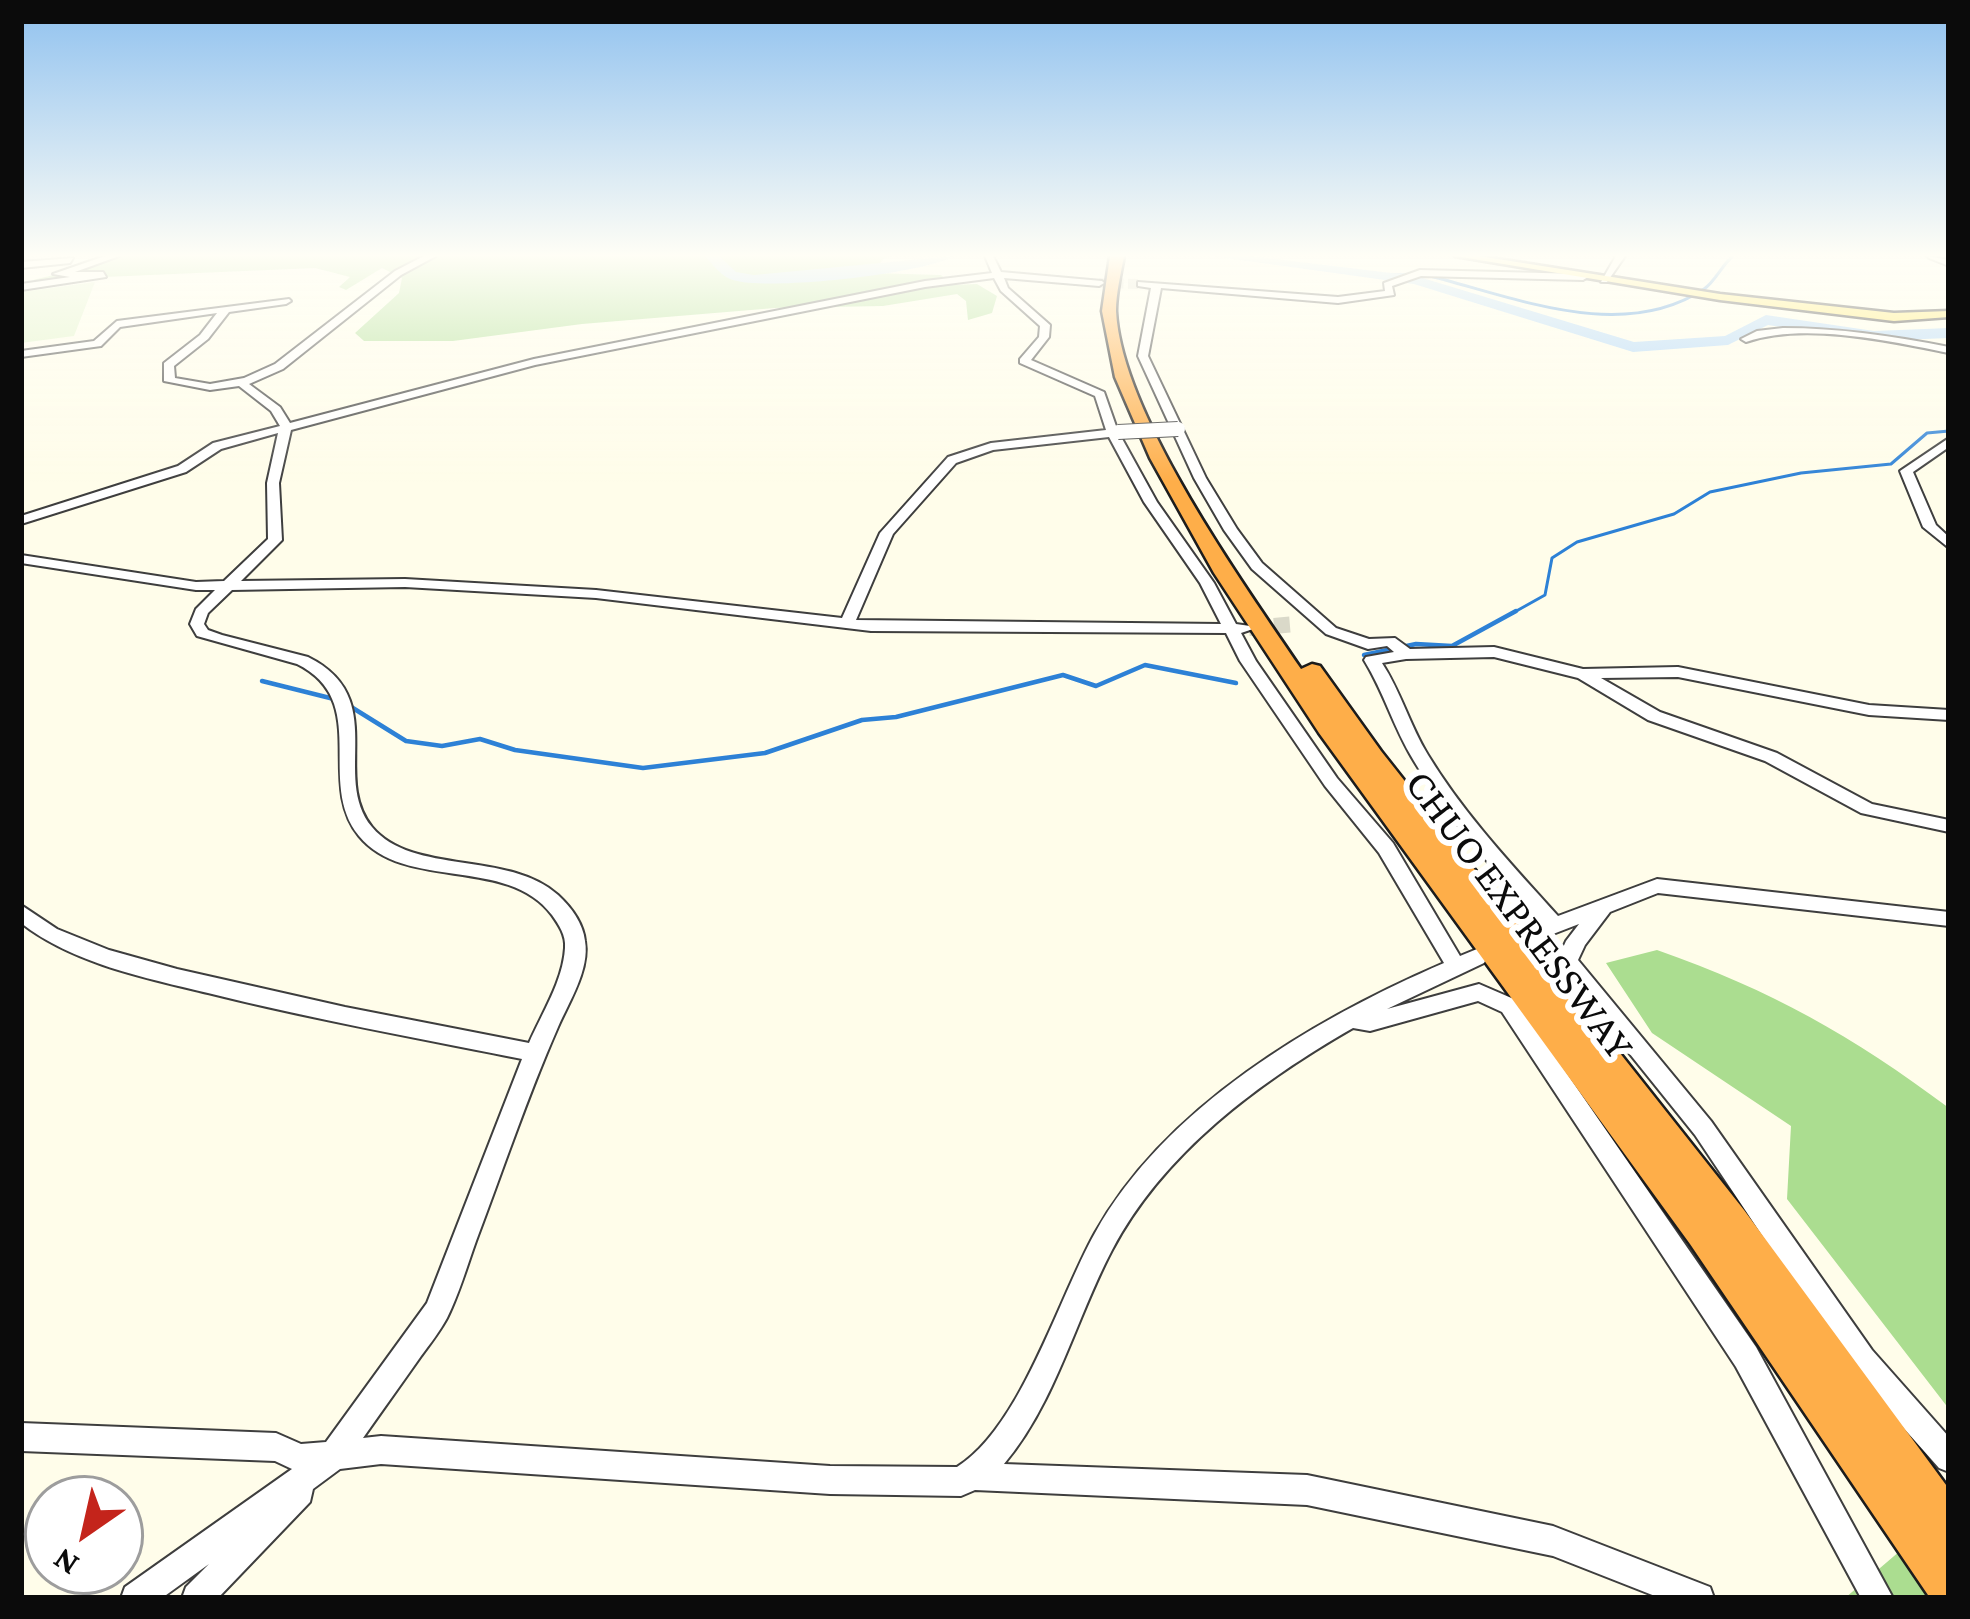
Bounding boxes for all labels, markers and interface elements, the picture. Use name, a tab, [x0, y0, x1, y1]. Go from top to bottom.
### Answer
street label: CHUO EXPRESSWAY	[1394, 760, 1644, 1070]
north arrow	[24, 1475, 144, 1595]
text: N	[46, 1541, 85, 1584]

